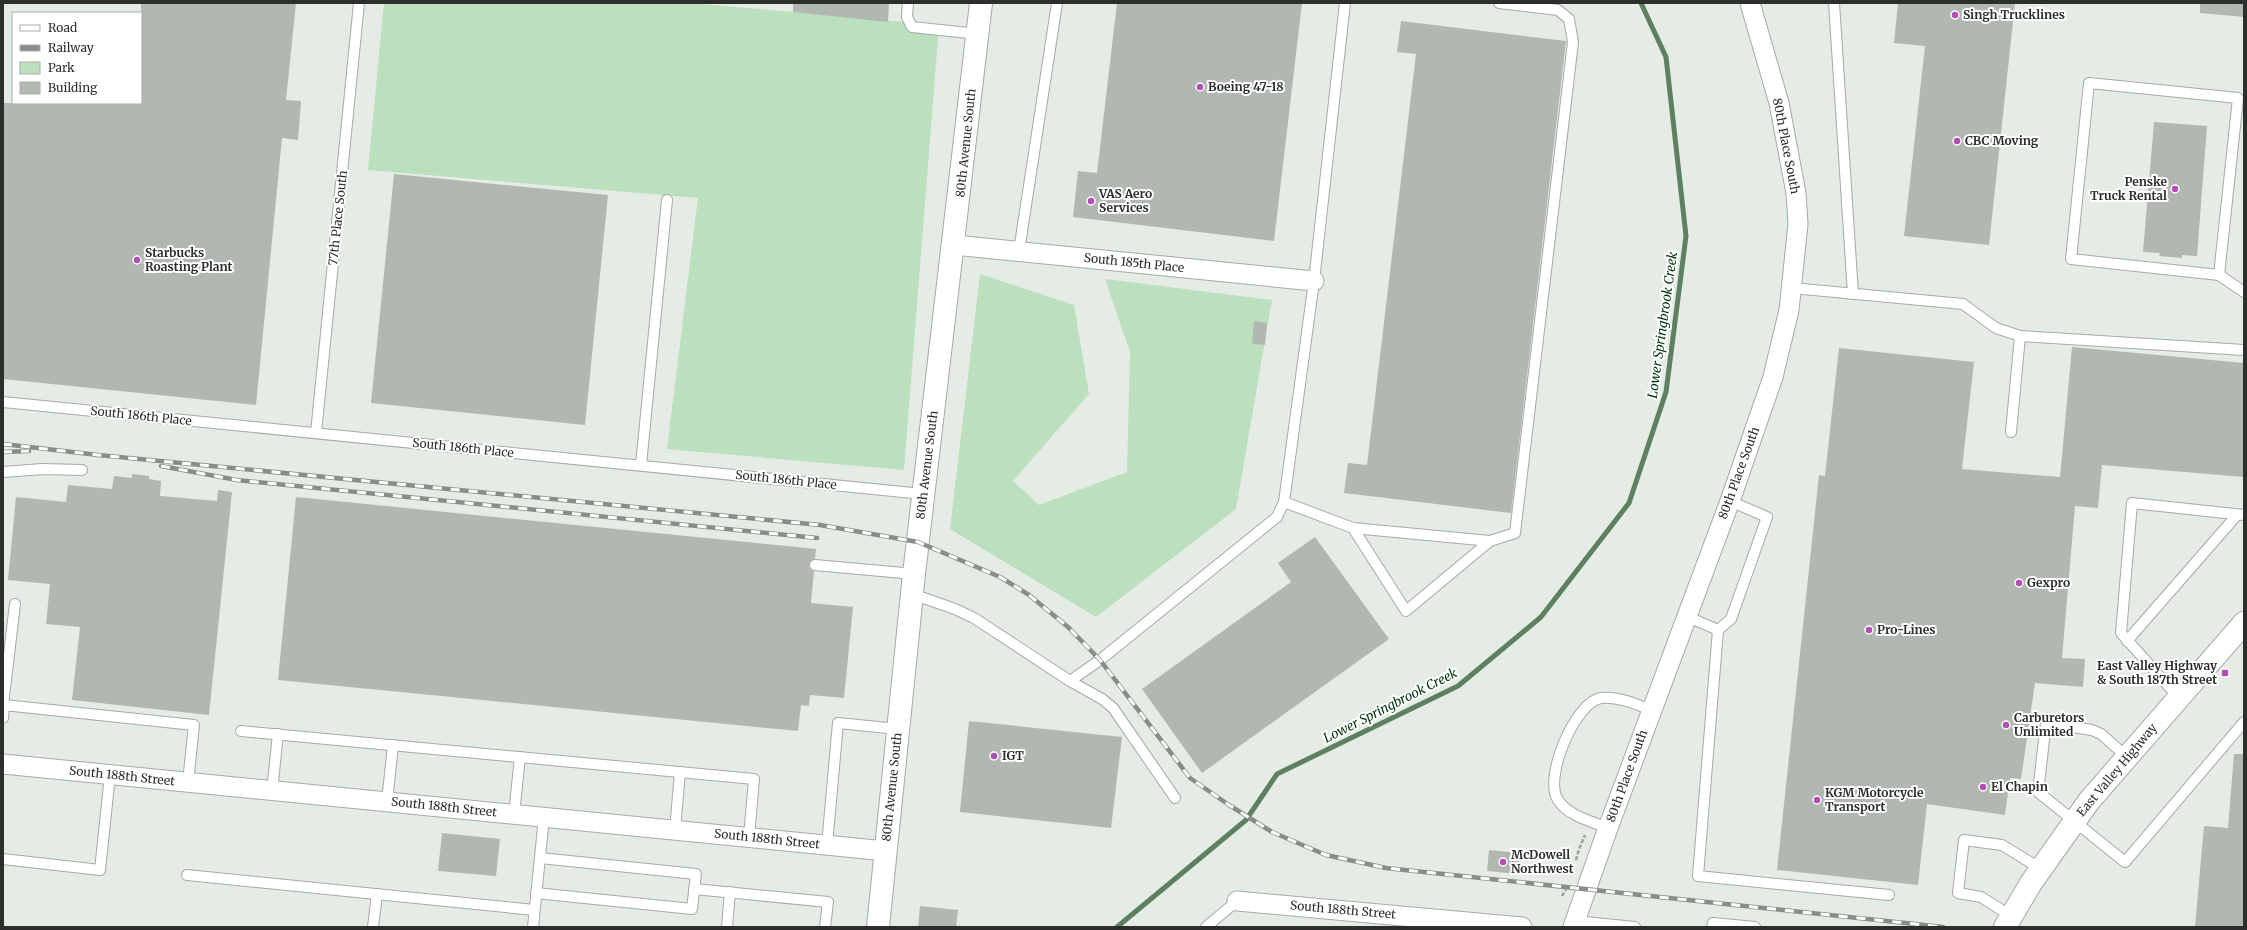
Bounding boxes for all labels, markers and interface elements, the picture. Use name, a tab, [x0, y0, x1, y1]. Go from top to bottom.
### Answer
place label: Singh Trucklines	[1963, 7, 2065, 22]
marker: Singh Trucklines	[1950, 10, 1960, 20]
legend	[12, 12, 142, 104]
text: Road	[48, 20, 77, 35]
text: Railway	[48, 40, 94, 55]
text: Park	[48, 60, 75, 75]
place label: Boeing 47-18	[1208, 79, 1284, 94]
text: Building	[48, 80, 98, 95]
marker: Boeing 47-18	[1195, 82, 1205, 92]
street label: 80th Avenue South	[952, 88, 979, 198]
street label: 80th Place South	[1770, 97, 1803, 195]
place label: CBC Moving	[1965, 133, 2039, 148]
marker: CBC Moving	[1952, 136, 1962, 146]
street label: 77th Place South	[325, 169, 350, 266]
place label: Penske Truck Rental	[2090, 174, 2167, 203]
marker: Penske Truck Rental	[2170, 184, 2180, 194]
place label: VAS Aero Services	[1098, 186, 1152, 215]
marker: VAS Aero Services	[1086, 196, 1096, 206]
place label: Starbucks Roasting Plant	[145, 245, 233, 274]
street label: South 185th Place	[1083, 250, 1185, 275]
water label: Lower Springbrook Creek	[1644, 251, 1681, 400]
marker: Starbucks Roasting Plant	[132, 255, 142, 265]
street label: South 186th Place	[90, 403, 192, 428]
street label: 80th Avenue South	[912, 410, 941, 520]
street label: 80th Place South	[1715, 425, 1762, 521]
street label: South 186th Place	[412, 435, 514, 460]
street label: South 186th Place	[735, 467, 837, 492]
place label: Gexpro	[2027, 575, 2070, 590]
marker: Gexpro	[2014, 578, 2024, 588]
place label: Pro-Lines	[1877, 622, 1935, 637]
marker: Pro-Lines	[1864, 625, 1874, 635]
place label: East Valley Highway & South 187th Street	[2097, 658, 2218, 687]
water label: Lower Springbrook Creek	[1320, 664, 1460, 747]
marker: East Valley Highway & South 187th Street	[2220, 668, 2230, 678]
place label: Carburetors Unlimited	[2014, 710, 2084, 739]
marker: Carburetors Unlimited	[2001, 720, 2011, 730]
street label: East Valley Highway	[2073, 720, 2160, 819]
street label: 80th Place South	[1603, 728, 1650, 824]
street label: 80th Avenue South	[878, 732, 905, 842]
place label: IGT	[1002, 748, 1024, 763]
marker: IGT	[989, 751, 999, 761]
street label: South 188th Street	[69, 762, 176, 789]
place label: El Chapin	[1991, 779, 2048, 794]
marker: El Chapin	[1978, 782, 1988, 792]
place label: KGM Motorcycle Transport	[1825, 785, 1924, 814]
street label: South 188th Street	[391, 793, 498, 820]
marker: KGM Motorcycle Transport	[1812, 795, 1822, 805]
street label: South 188th Street	[714, 825, 821, 852]
place label: McDowell Northwest	[1511, 847, 1574, 876]
marker: McDowell Northwest	[1498, 857, 1508, 867]
street label: South 188th Street	[1290, 897, 1397, 922]

